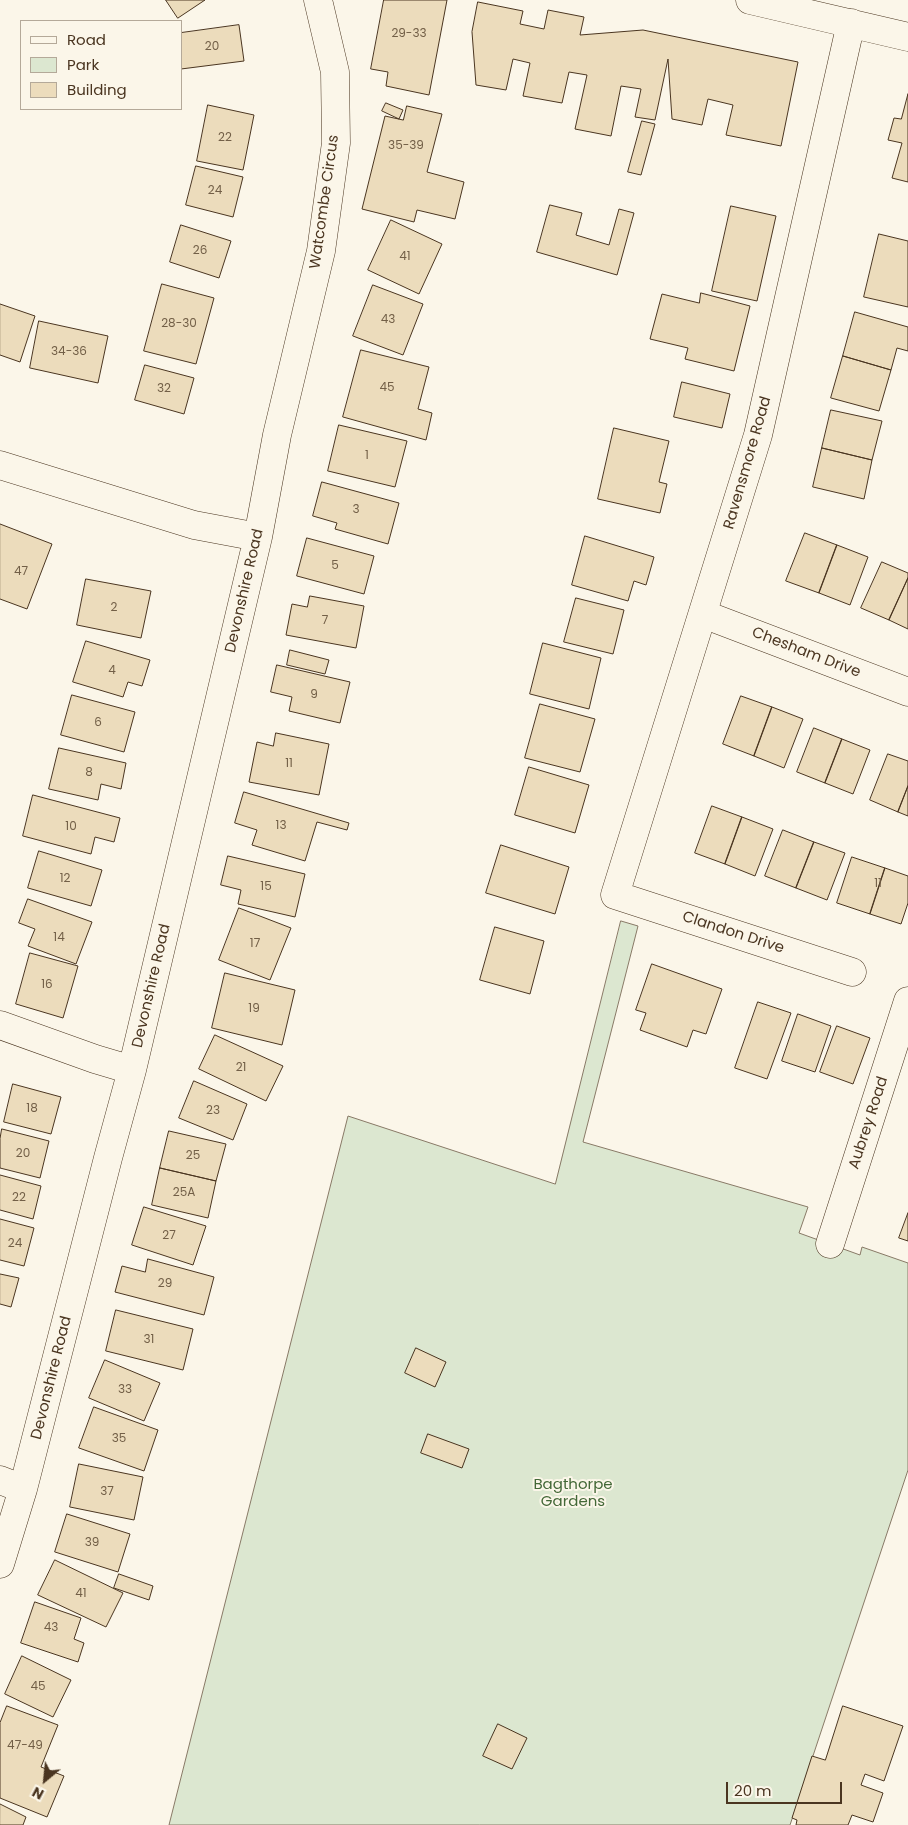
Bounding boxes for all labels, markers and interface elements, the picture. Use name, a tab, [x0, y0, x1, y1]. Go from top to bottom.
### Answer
legend	[20, 20, 182, 110]
house number: 29-33	[391, 27, 427, 41]
text: Road	[67, 29, 106, 50]
house number: 20	[205, 40, 219, 54]
text: Park	[67, 54, 99, 75]
text: Building	[67, 79, 127, 100]
house number: 22	[218, 131, 232, 145]
street label: Watcombe Circus	[307, 134, 343, 270]
house number: 35-39	[388, 139, 424, 153]
house number: 24	[208, 184, 222, 198]
house number: 26	[193, 244, 207, 258]
house number: 41	[399, 250, 411, 264]
house number: 43	[381, 313, 395, 327]
house number: 28-30	[161, 317, 197, 331]
house number: 34-36	[51, 345, 87, 359]
house number: 45	[379, 381, 395, 395]
house number: 32	[157, 382, 171, 396]
street label: Ravensmore Road	[720, 395, 776, 531]
house number: 1	[365, 449, 369, 463]
house number: 3	[352, 503, 360, 517]
street label: Devonshire Road	[222, 527, 268, 655]
house number: 5	[331, 559, 339, 573]
house number: 47	[14, 565, 28, 579]
house number: 2	[111, 601, 117, 615]
house number: 7	[322, 614, 328, 628]
street label: Chesham Drive	[749, 624, 863, 682]
house number: 4	[108, 664, 116, 678]
house number: 9	[310, 688, 318, 702]
house number: 6	[94, 716, 102, 730]
house number: 11	[285, 757, 293, 771]
house number: 8	[85, 766, 93, 780]
house number: 13	[276, 819, 286, 833]
house number: 10	[65, 820, 77, 834]
house number: 12	[60, 872, 70, 886]
house number: 11	[874, 877, 882, 891]
house number: 15	[260, 880, 272, 894]
street label: Clandon Drive	[680, 908, 786, 958]
street label: Devonshire Road	[129, 922, 175, 1050]
house number: 14	[53, 931, 65, 945]
house number: 17	[250, 937, 260, 951]
house number: 16	[41, 978, 53, 992]
house number: 19	[248, 1002, 260, 1016]
house number: 21	[236, 1061, 246, 1075]
street label: Aubrey Road	[846, 1074, 892, 1172]
house number: 18	[26, 1102, 38, 1116]
house number: 23	[206, 1104, 220, 1118]
house number: 20	[16, 1147, 30, 1161]
house number: 25	[186, 1149, 200, 1163]
house number: 25A	[173, 1186, 195, 1200]
house number: 22	[12, 1191, 26, 1205]
house number: 27	[162, 1229, 176, 1243]
house number: 24	[8, 1237, 22, 1251]
house number: 29	[158, 1277, 172, 1291]
street label: Devonshire Road	[28, 1314, 76, 1442]
house number: 31	[144, 1333, 154, 1347]
house number: 33	[118, 1383, 132, 1397]
house number: 35	[112, 1432, 126, 1446]
park label: Bagthorpe Gardens	[533, 1476, 613, 1511]
house number: 37	[100, 1485, 114, 1499]
house number: 39	[85, 1536, 99, 1550]
house number: 41	[75, 1587, 87, 1601]
house number: 43	[44, 1621, 58, 1635]
house number: 45	[30, 1680, 46, 1694]
house number: 47-49	[7, 1739, 43, 1753]
north arrow	[20, 1755, 70, 1805]
scale bar	[728, 1772, 844, 1804]
text: 20 m	[734, 1780, 772, 1801]
text: N	[29, 1782, 47, 1805]

